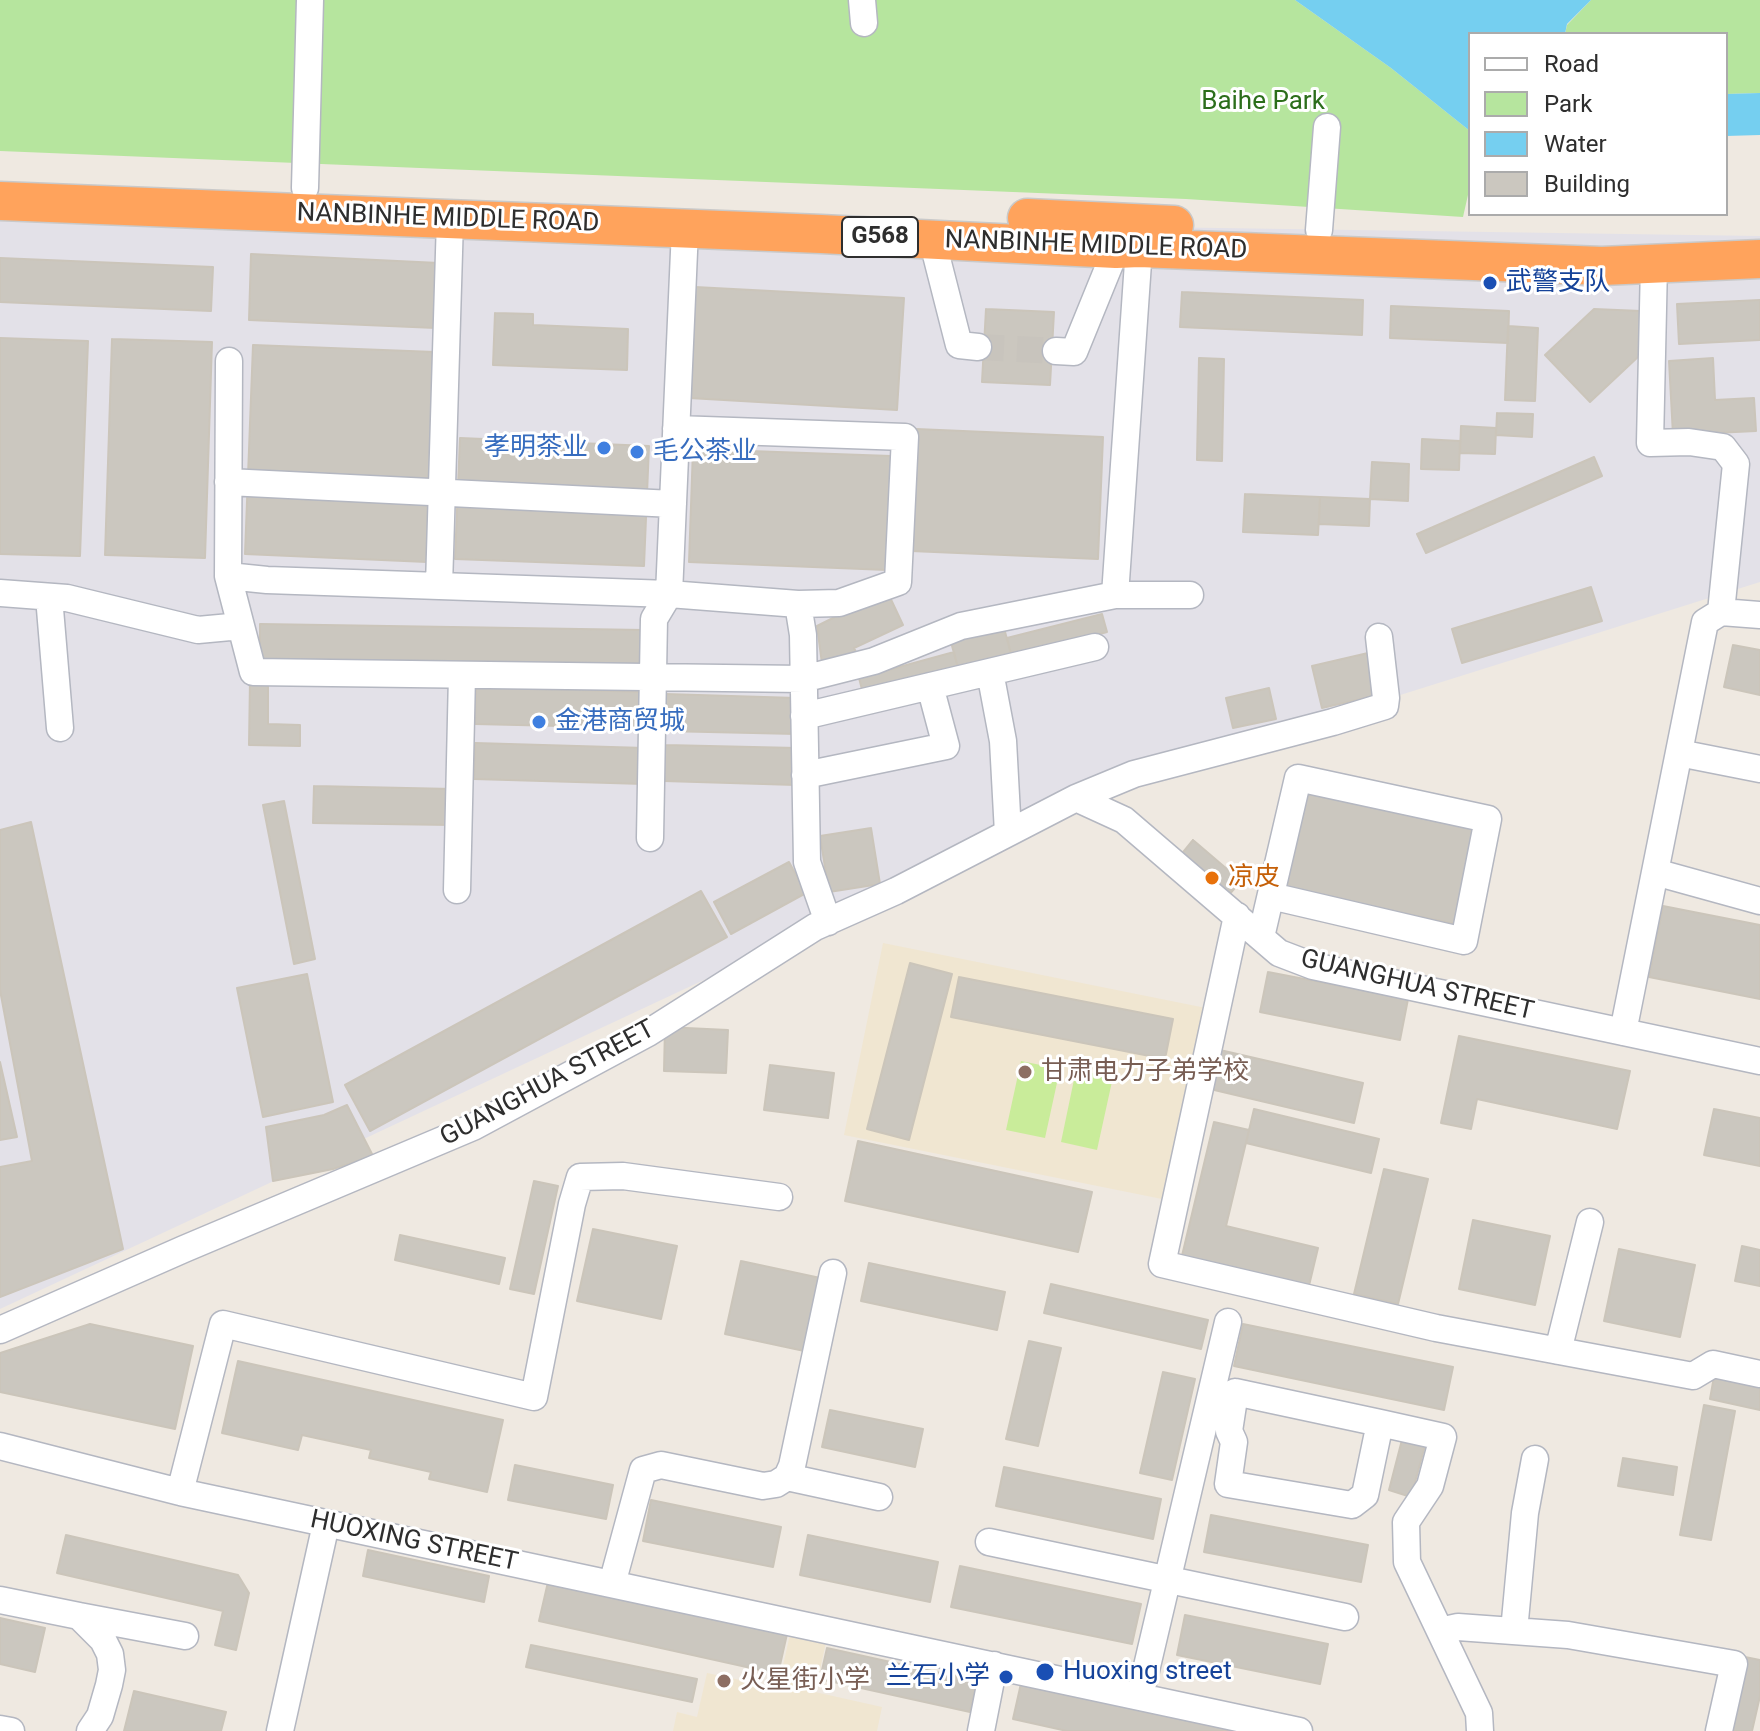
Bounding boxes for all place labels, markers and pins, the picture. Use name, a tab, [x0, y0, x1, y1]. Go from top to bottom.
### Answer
place label: 武警支队	[1506, 267, 1610, 299]
marker: 武警支队	[1481, 274, 1499, 292]
place label: 孝明茶业	[484, 432, 588, 464]
place label: 毛公茶业	[653, 436, 757, 468]
marker: 孝明茶业	[595, 439, 613, 457]
marker: 毛公茶业	[628, 443, 646, 461]
place label: 金港商贸城	[555, 706, 685, 738]
marker: 金港商贸城	[530, 713, 548, 731]
place label: 凉皮	[1228, 862, 1280, 894]
marker: 凉皮	[1203, 869, 1221, 887]
place label: 甘肃电力子弟学校	[1041, 1056, 1249, 1088]
marker: 甘肃电力子弟学校	[1016, 1063, 1034, 1081]
place label: Huoxing street	[1063, 1656, 1232, 1688]
place label: 兰石小学	[886, 1661, 990, 1693]
marker: Huoxing street	[1034, 1661, 1056, 1683]
place label: 火星街小学	[740, 1665, 870, 1697]
marker: 兰石小学	[997, 1668, 1015, 1686]
marker: 火星街小学	[715, 1672, 733, 1690]

